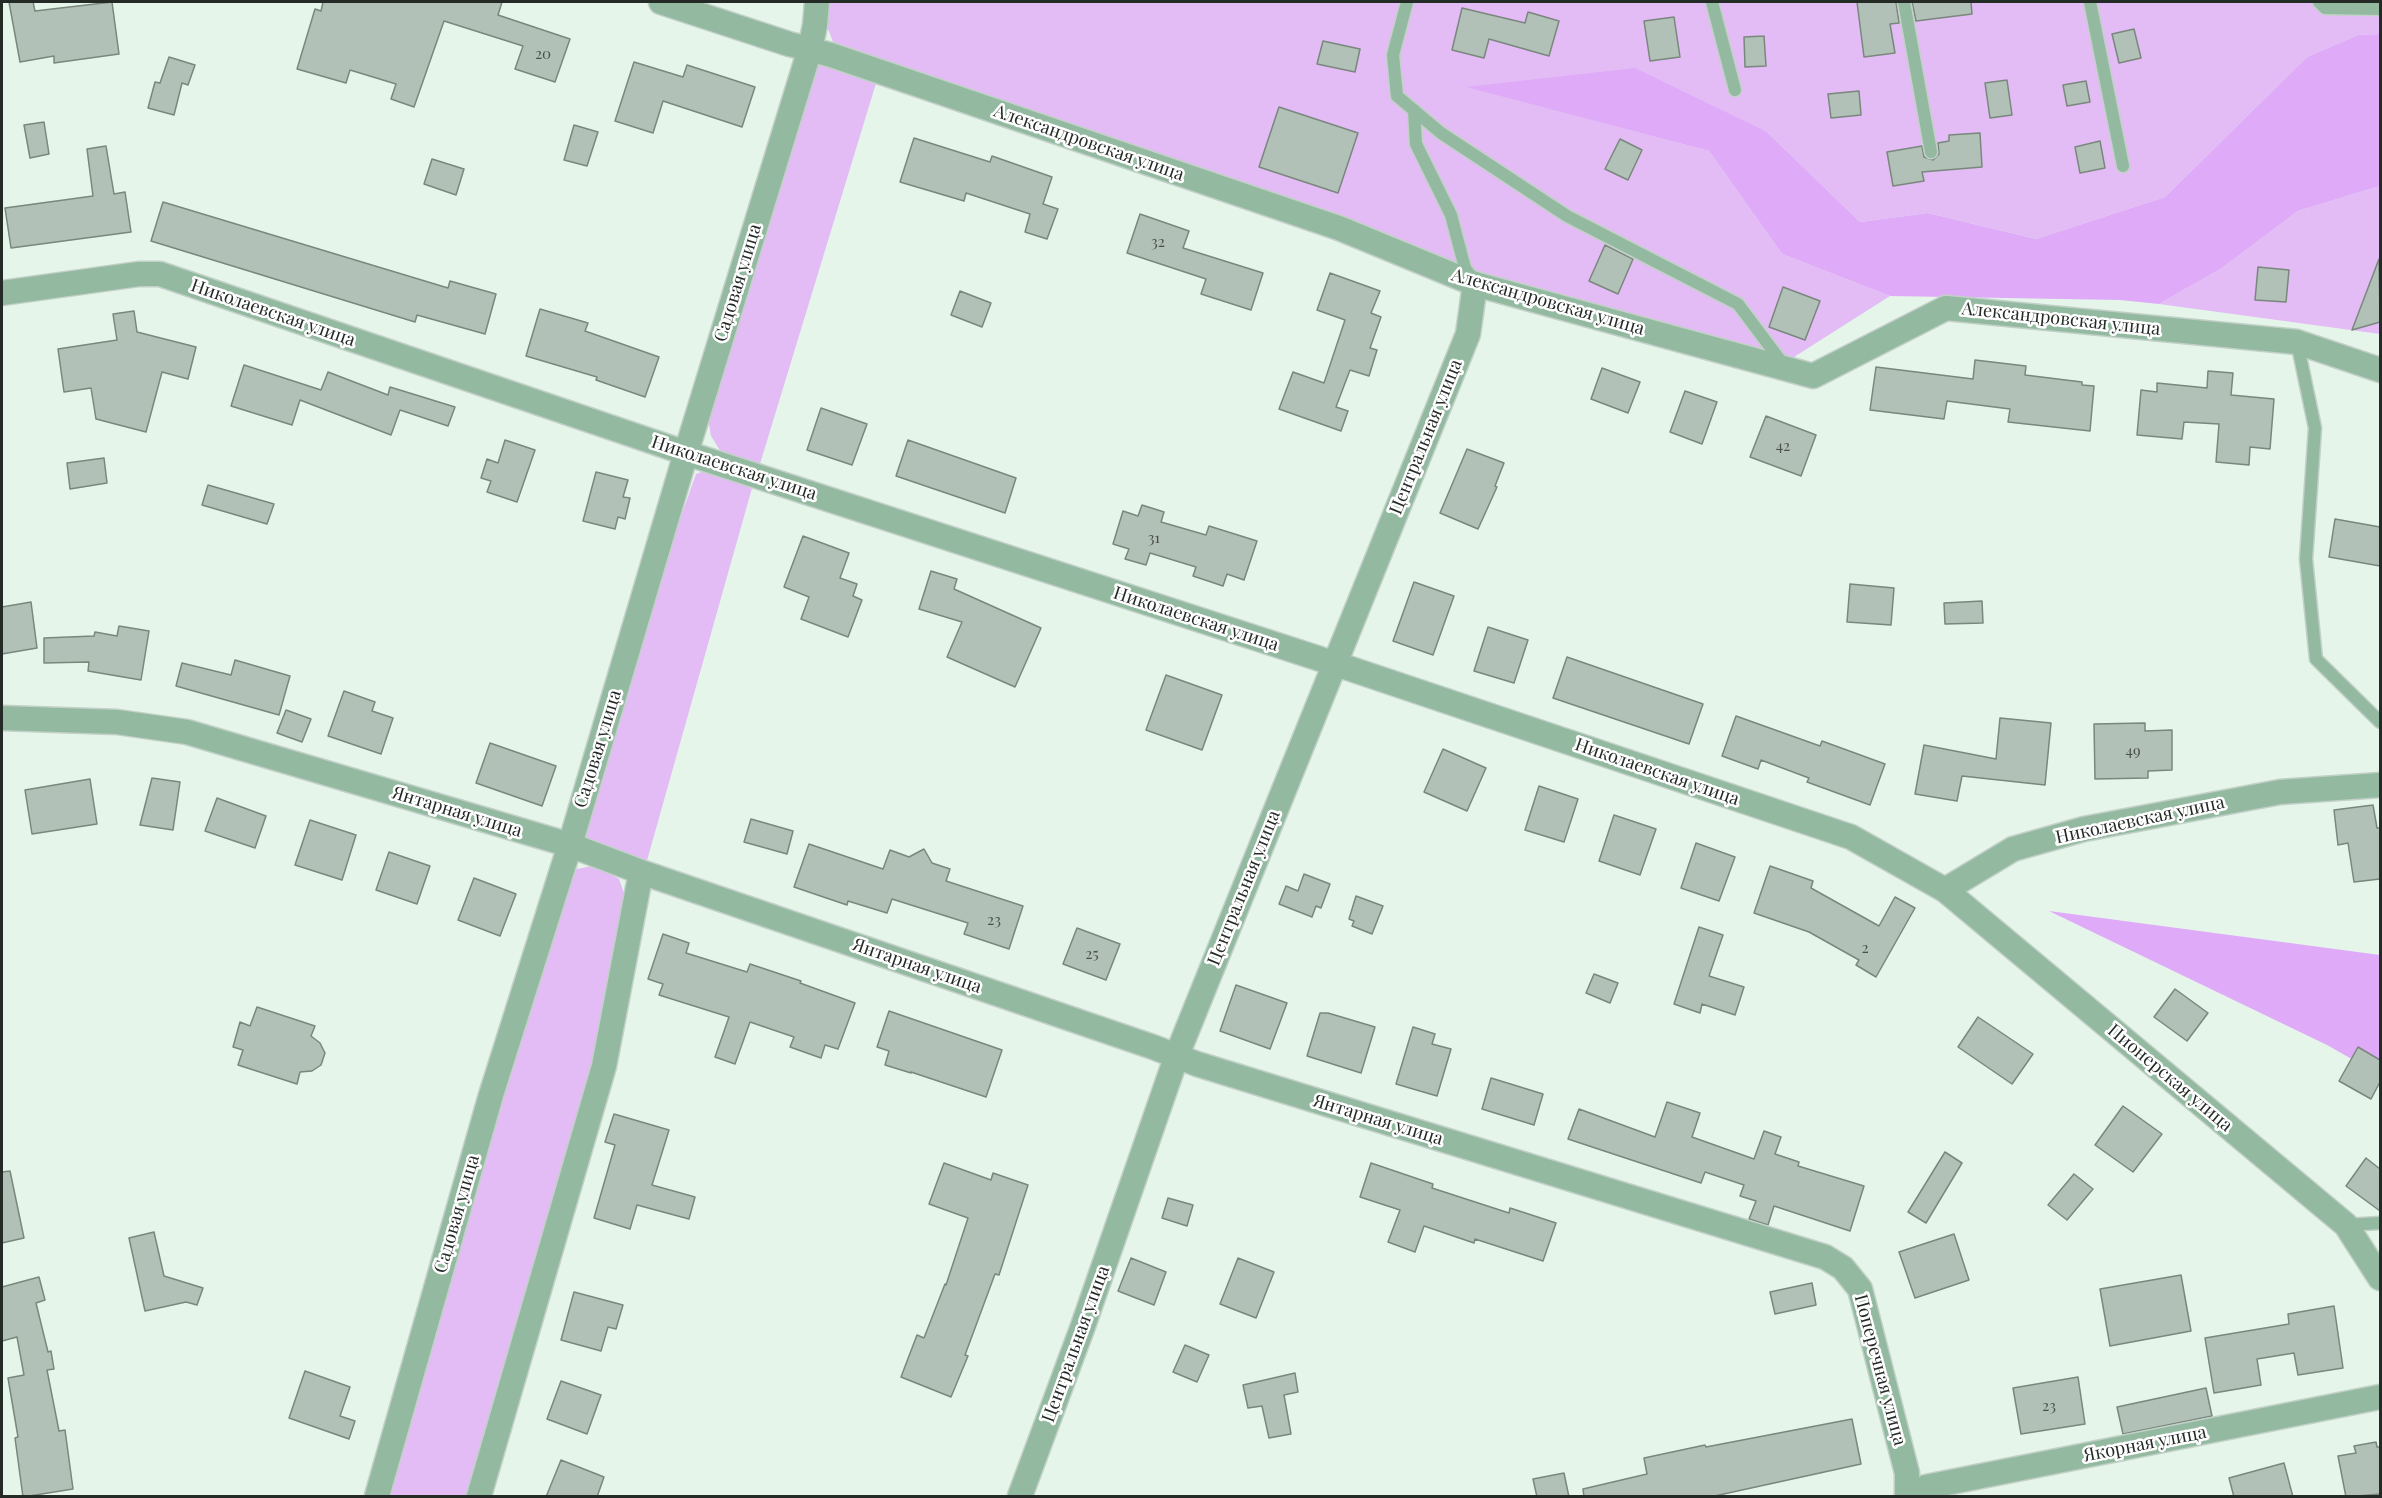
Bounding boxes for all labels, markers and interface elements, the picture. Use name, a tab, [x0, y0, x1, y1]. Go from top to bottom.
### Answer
house number: 20	[535, 45, 551, 63]
street label: Александровская улица	[991, 100, 1187, 186]
street label: Садовая улица	[710, 221, 766, 345]
house number: 32	[1151, 233, 1165, 251]
street label: Александровская улица	[1449, 264, 1647, 340]
street label: Николаевская улица	[188, 275, 358, 351]
street label: Александровская улица	[1961, 298, 2161, 340]
street label: Центральная улица	[1385, 356, 1467, 518]
street label: Николаевская улица	[649, 431, 819, 505]
house number: 42	[1776, 437, 1790, 455]
house number: 31	[1148, 529, 1160, 547]
street label: Николаевская улица	[1111, 582, 1281, 656]
street label: Садовая улица	[570, 687, 626, 811]
street label: Николаевская улица	[1572, 734, 1742, 810]
house number: 49	[2125, 742, 2141, 760]
street label: Янтарная улица	[389, 782, 525, 842]
street label: Николаевская улица	[2053, 792, 2227, 848]
street label: Центральная улица	[1203, 807, 1285, 969]
house number: 23	[987, 911, 1001, 929]
street label: Янтарная улица	[850, 934, 984, 998]
house number: 2	[1861, 939, 1869, 957]
house number: 25	[1085, 945, 1099, 963]
street label: Пионерская улица	[2103, 1020, 2237, 1136]
street label: Янтарная улица	[1310, 1090, 1446, 1150]
street label: Садовая улица	[430, 1152, 484, 1276]
street label: Центральная улица	[1038, 1263, 1114, 1425]
street label: Поперечная улица	[1849, 1292, 1911, 1448]
house number: 23	[2042, 1397, 2056, 1415]
street label: Якорная улица	[2082, 1421, 2208, 1467]

